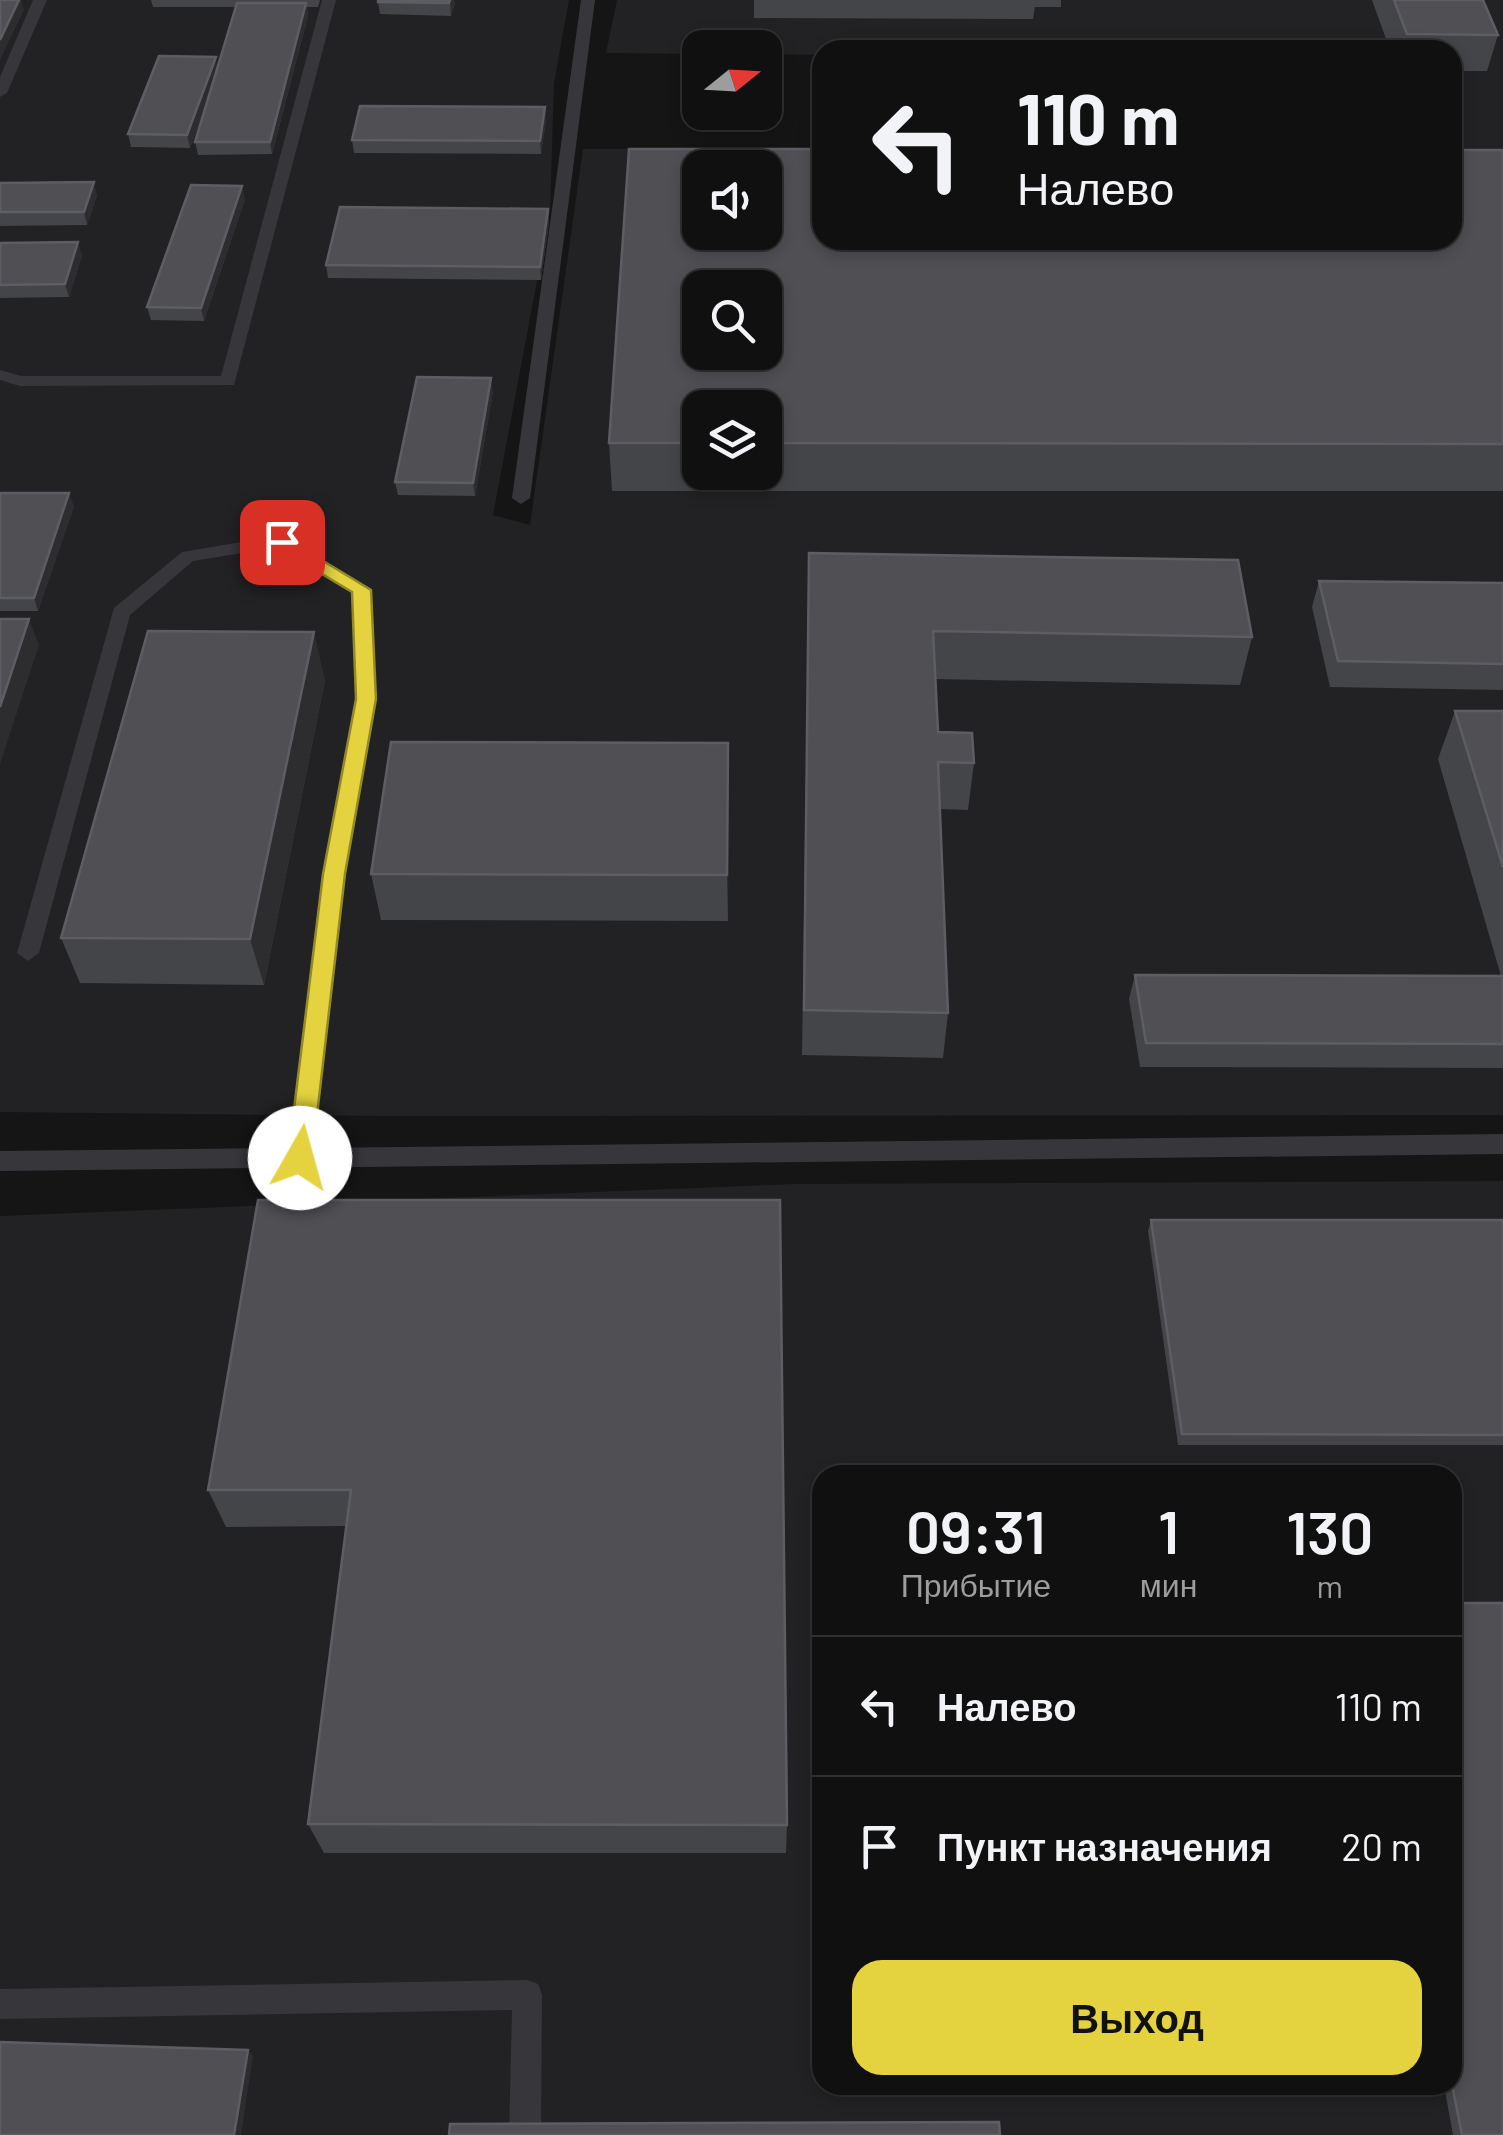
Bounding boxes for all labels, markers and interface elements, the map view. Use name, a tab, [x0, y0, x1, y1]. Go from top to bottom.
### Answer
north arrow	[682, 30, 782, 130]
map controls	[682, 30, 782, 490]
text: 110 m	[1017, 75, 1179, 159]
icon: left	[852, 80, 982, 210]
button: sound	[682, 150, 782, 250]
text: Налево	[1017, 160, 1174, 214]
button: search	[682, 270, 782, 370]
button: layers	[682, 390, 782, 490]
pin	[240, 500, 325, 585]
icon: arrive	[255, 515, 310, 570]
position arrow	[248, 1106, 352, 1210]
text: 09:31	[906, 1494, 1046, 1566]
text: 1	[1158, 1494, 1179, 1566]
text: 130	[1286, 1495, 1373, 1567]
text: Прибытие	[901, 1565, 1051, 1603]
text: мин	[1140, 1565, 1197, 1603]
text: m	[1316, 1566, 1343, 1604]
icon: left	[852, 1679, 907, 1734]
text: Налево	[937, 1683, 1076, 1729]
text: 110 m	[1335, 1683, 1422, 1729]
icon: arrive	[852, 1819, 907, 1874]
text: Пункт назначения	[937, 1823, 1272, 1869]
text: 20 m	[1341, 1823, 1422, 1869]
button: Выход	[852, 1960, 1422, 2075]

